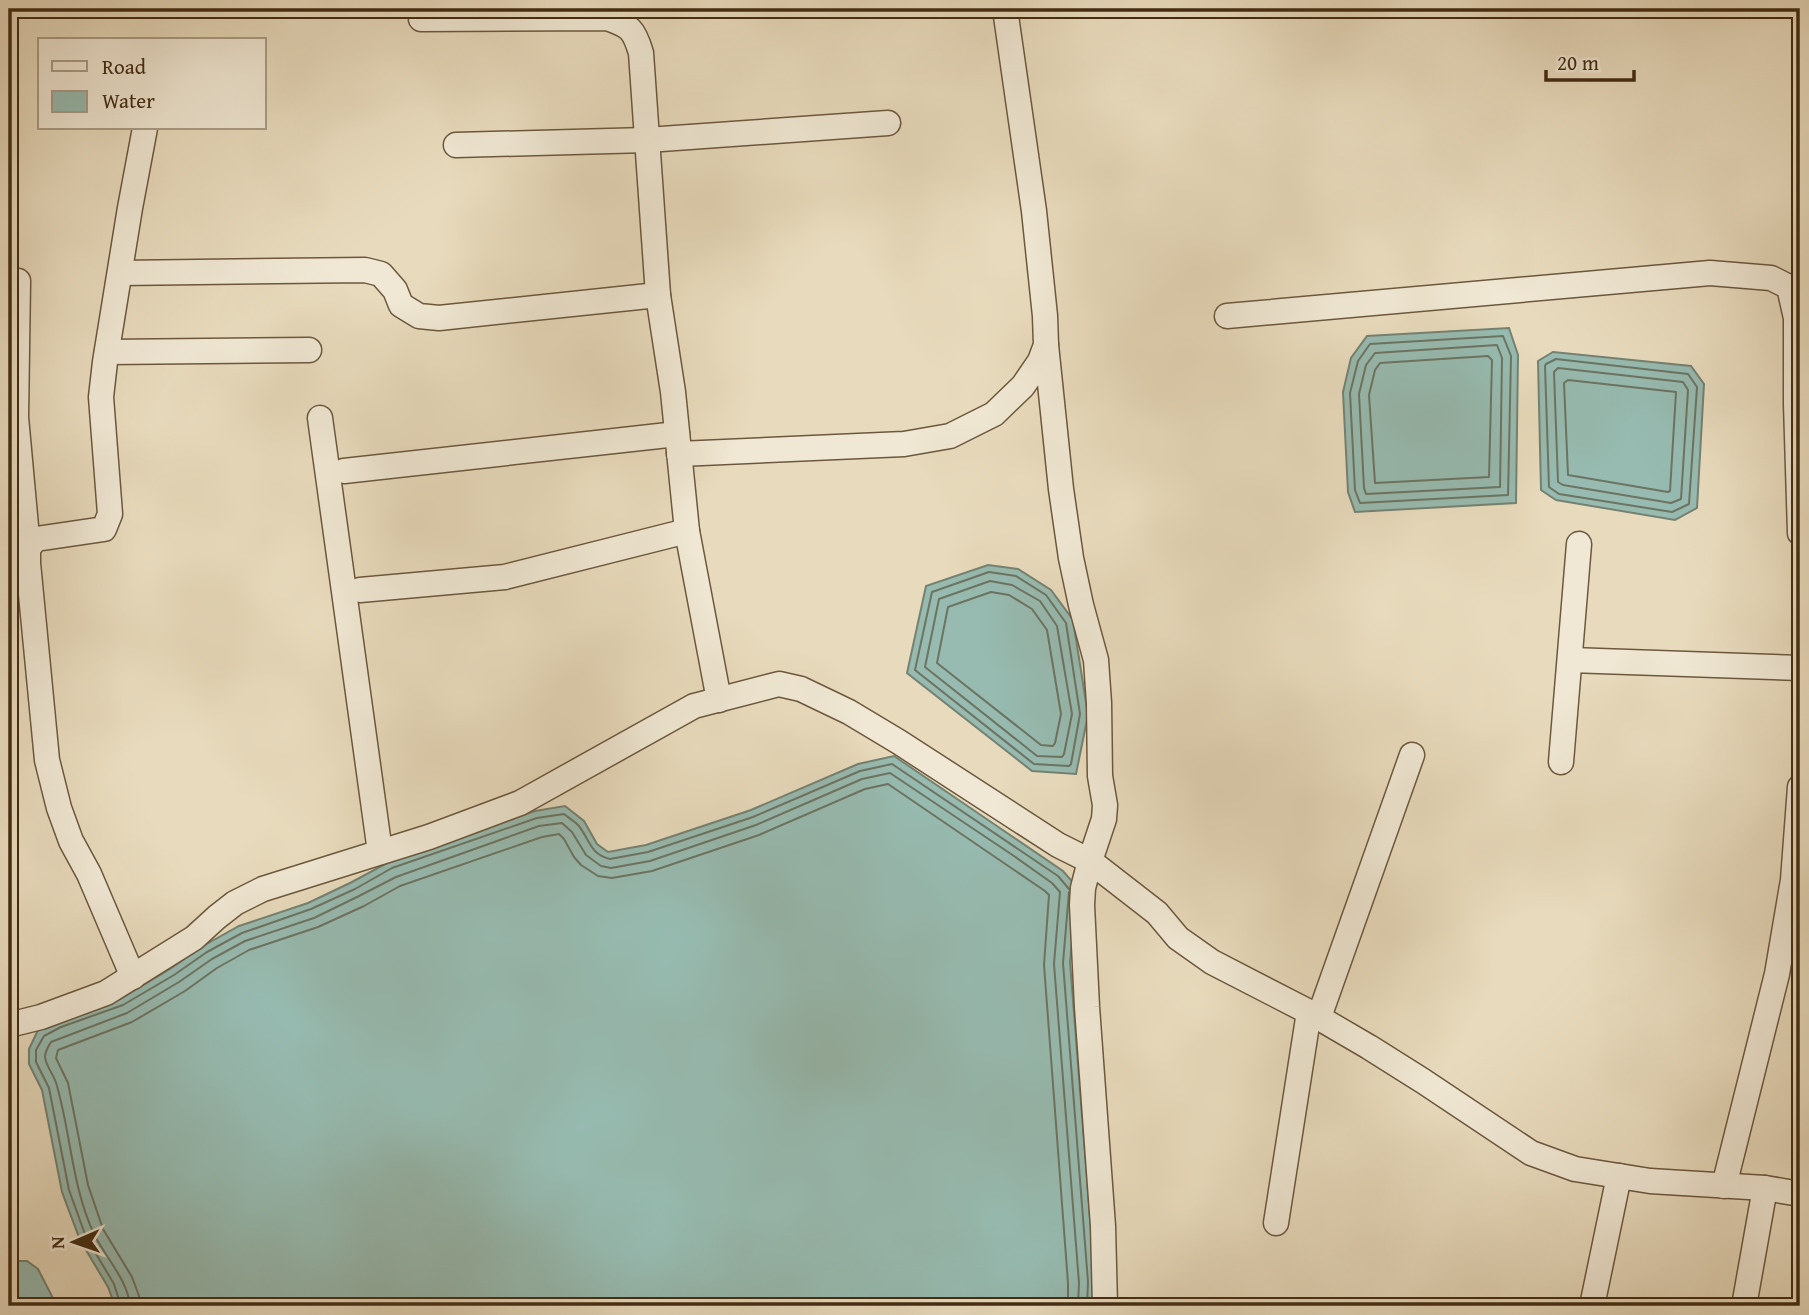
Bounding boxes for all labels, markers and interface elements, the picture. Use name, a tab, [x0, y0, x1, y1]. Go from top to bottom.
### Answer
legend	[38, 38, 266, 130]
scale bar	[1546, 38, 1634, 82]
text: 20 m	[1557, 47, 1599, 78]
text: Road	[102, 51, 147, 82]
text: Water	[102, 85, 155, 116]
north arrow	[38, 1206, 108, 1276]
text: N	[43, 1235, 71, 1249]

